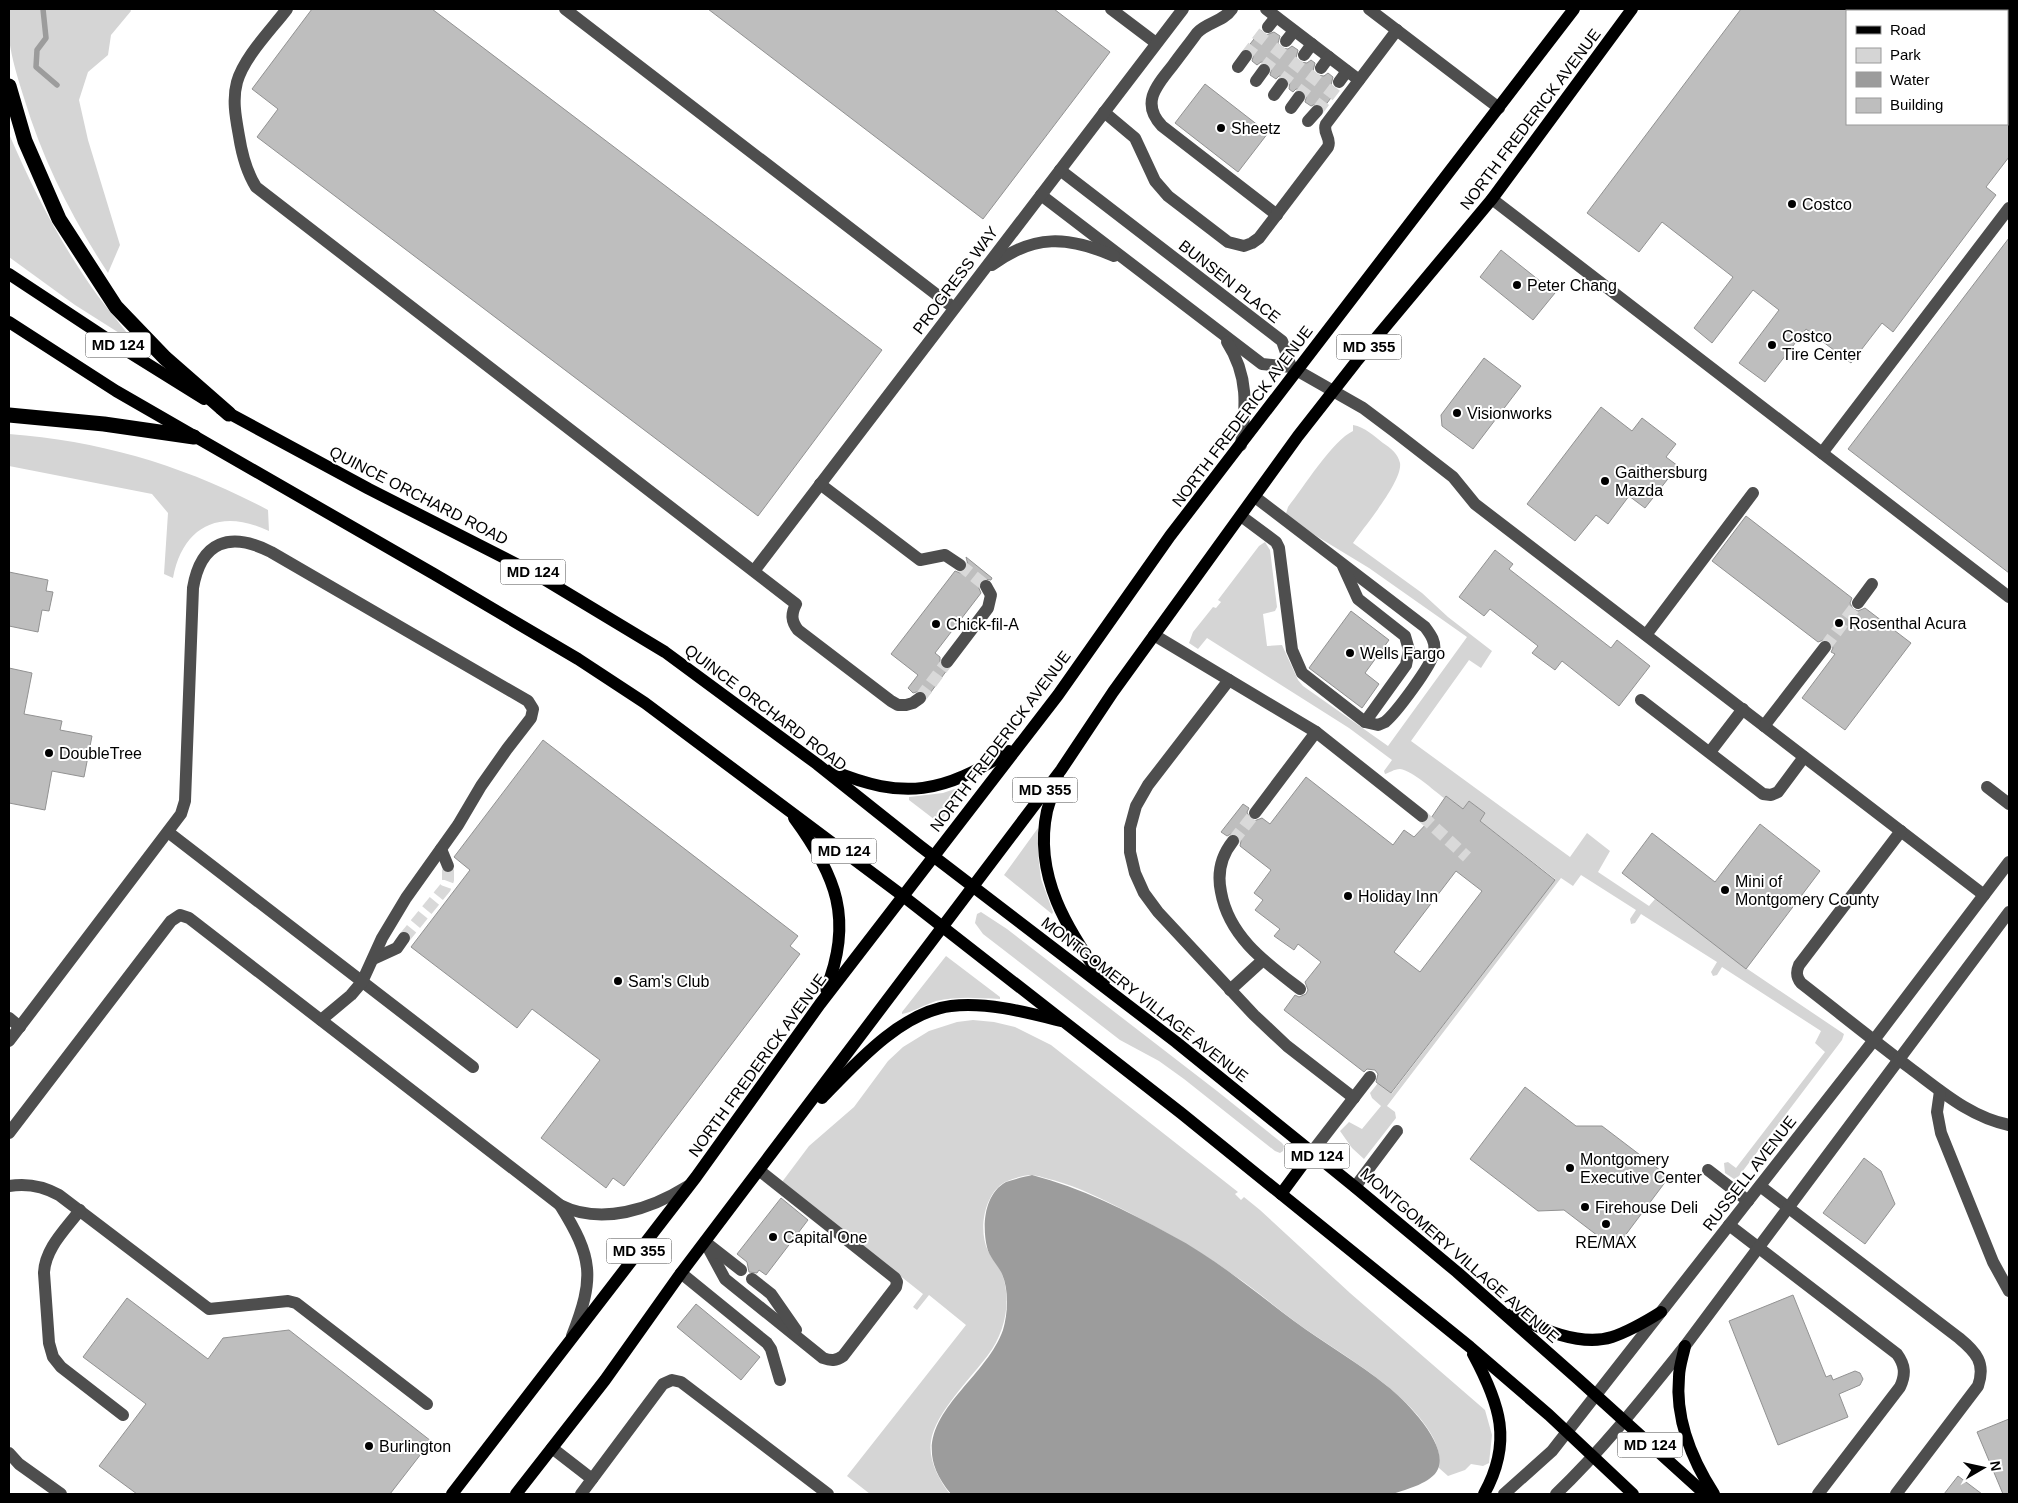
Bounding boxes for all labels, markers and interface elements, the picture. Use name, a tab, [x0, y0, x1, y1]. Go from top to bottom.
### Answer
legend	[1846, 10, 2008, 125]
text: Road	[1890, 21, 1926, 38]
street label: NORTH FREDERICK AVENUE	[1457, 26, 1604, 213]
text: Park	[1890, 46, 1921, 63]
text: Water	[1890, 71, 1929, 88]
text: Building	[1890, 96, 1943, 113]
place label: Sheetz	[1231, 120, 1281, 137]
marker: Sheetz	[1215, 122, 1227, 134]
place label: Costco	[1802, 196, 1852, 213]
marker: Costco	[1786, 198, 1798, 210]
street label: PROGRESS WAY	[910, 223, 1001, 337]
street label: BUNSEN PLACE	[1176, 237, 1284, 326]
place label: Peter Chang	[1527, 277, 1617, 294]
marker: Peter Chang	[1511, 279, 1523, 291]
street label: NORTH FREDERICK AVENUE	[1169, 323, 1316, 510]
place label: Costco Tire Center	[1782, 328, 1862, 363]
road number: MD 124	[86, 332, 150, 358]
road number: MD 355	[1336, 334, 1402, 360]
marker: Costco Tire Center	[1766, 339, 1778, 351]
place label: Visionworks	[1467, 405, 1552, 422]
marker: Visionworks	[1451, 407, 1463, 419]
street label: QUINCE ORCHARD ROAD	[327, 443, 511, 548]
place label: Gaithersburg Mazda	[1615, 464, 1708, 499]
marker: Gaithersburg Mazda	[1599, 475, 1611, 487]
road number: MD 124	[500, 560, 566, 584]
place label: Rosenthal Acura	[1849, 615, 1967, 632]
place label: Chick-fil-A	[946, 616, 1019, 633]
marker: Rosenthal Acura	[1833, 617, 1845, 629]
marker: Chick-fil-A	[930, 618, 942, 630]
street label: QUINCE ORCHARD ROAD	[681, 641, 850, 774]
place label: Wells Fargo	[1360, 645, 1445, 662]
marker: Wells Fargo	[1344, 647, 1356, 659]
street label: NORTH FREDERICK AVENUE	[927, 648, 1074, 835]
place label: DoubleTree	[59, 745, 142, 762]
marker: DoubleTree	[43, 747, 55, 759]
road number: MD 355	[1012, 778, 1078, 802]
road number: MD 124	[812, 838, 876, 864]
place label: Mini of Montgomery County	[1735, 873, 1879, 908]
marker: Mini of Montgomery County	[1719, 884, 1731, 896]
place label: Holiday Inn	[1358, 888, 1438, 905]
marker: Holiday Inn	[1342, 890, 1354, 902]
street label: MONTGOMERY VILLAGE AVENUE	[1038, 914, 1251, 1085]
street label: NORTH FREDERICK AVENUE	[685, 971, 829, 1160]
place label: Sam's Club	[628, 973, 709, 990]
marker: Sam's Club	[612, 975, 624, 987]
street label: RUSSELL AVENUE	[1699, 1113, 1799, 1234]
road number: MD 124	[1284, 1144, 1350, 1168]
place label: Montgomery Executive Center	[1580, 1151, 1703, 1186]
marker: Montgomery Executive Center	[1564, 1162, 1576, 1174]
street label: MONTGOMERY VILLAGE AVENUE	[1357, 1165, 1562, 1346]
place label: Firehouse Deli	[1595, 1199, 1698, 1216]
marker: Firehouse Deli	[1579, 1201, 1591, 1213]
marker: RE/MAX	[1600, 1218, 1612, 1230]
place label: Capital One	[783, 1229, 868, 1246]
marker: Capital One	[767, 1231, 779, 1243]
place label: RE/MAX	[1575, 1234, 1637, 1251]
road number: MD 355	[606, 1238, 672, 1264]
road number: MD 124	[1618, 1432, 1682, 1458]
place label: Burlington	[379, 1438, 451, 1455]
marker: Burlington	[363, 1440, 375, 1452]
north arrow	[1958, 1443, 2008, 1493]
text: N	[1987, 1460, 2005, 1472]

